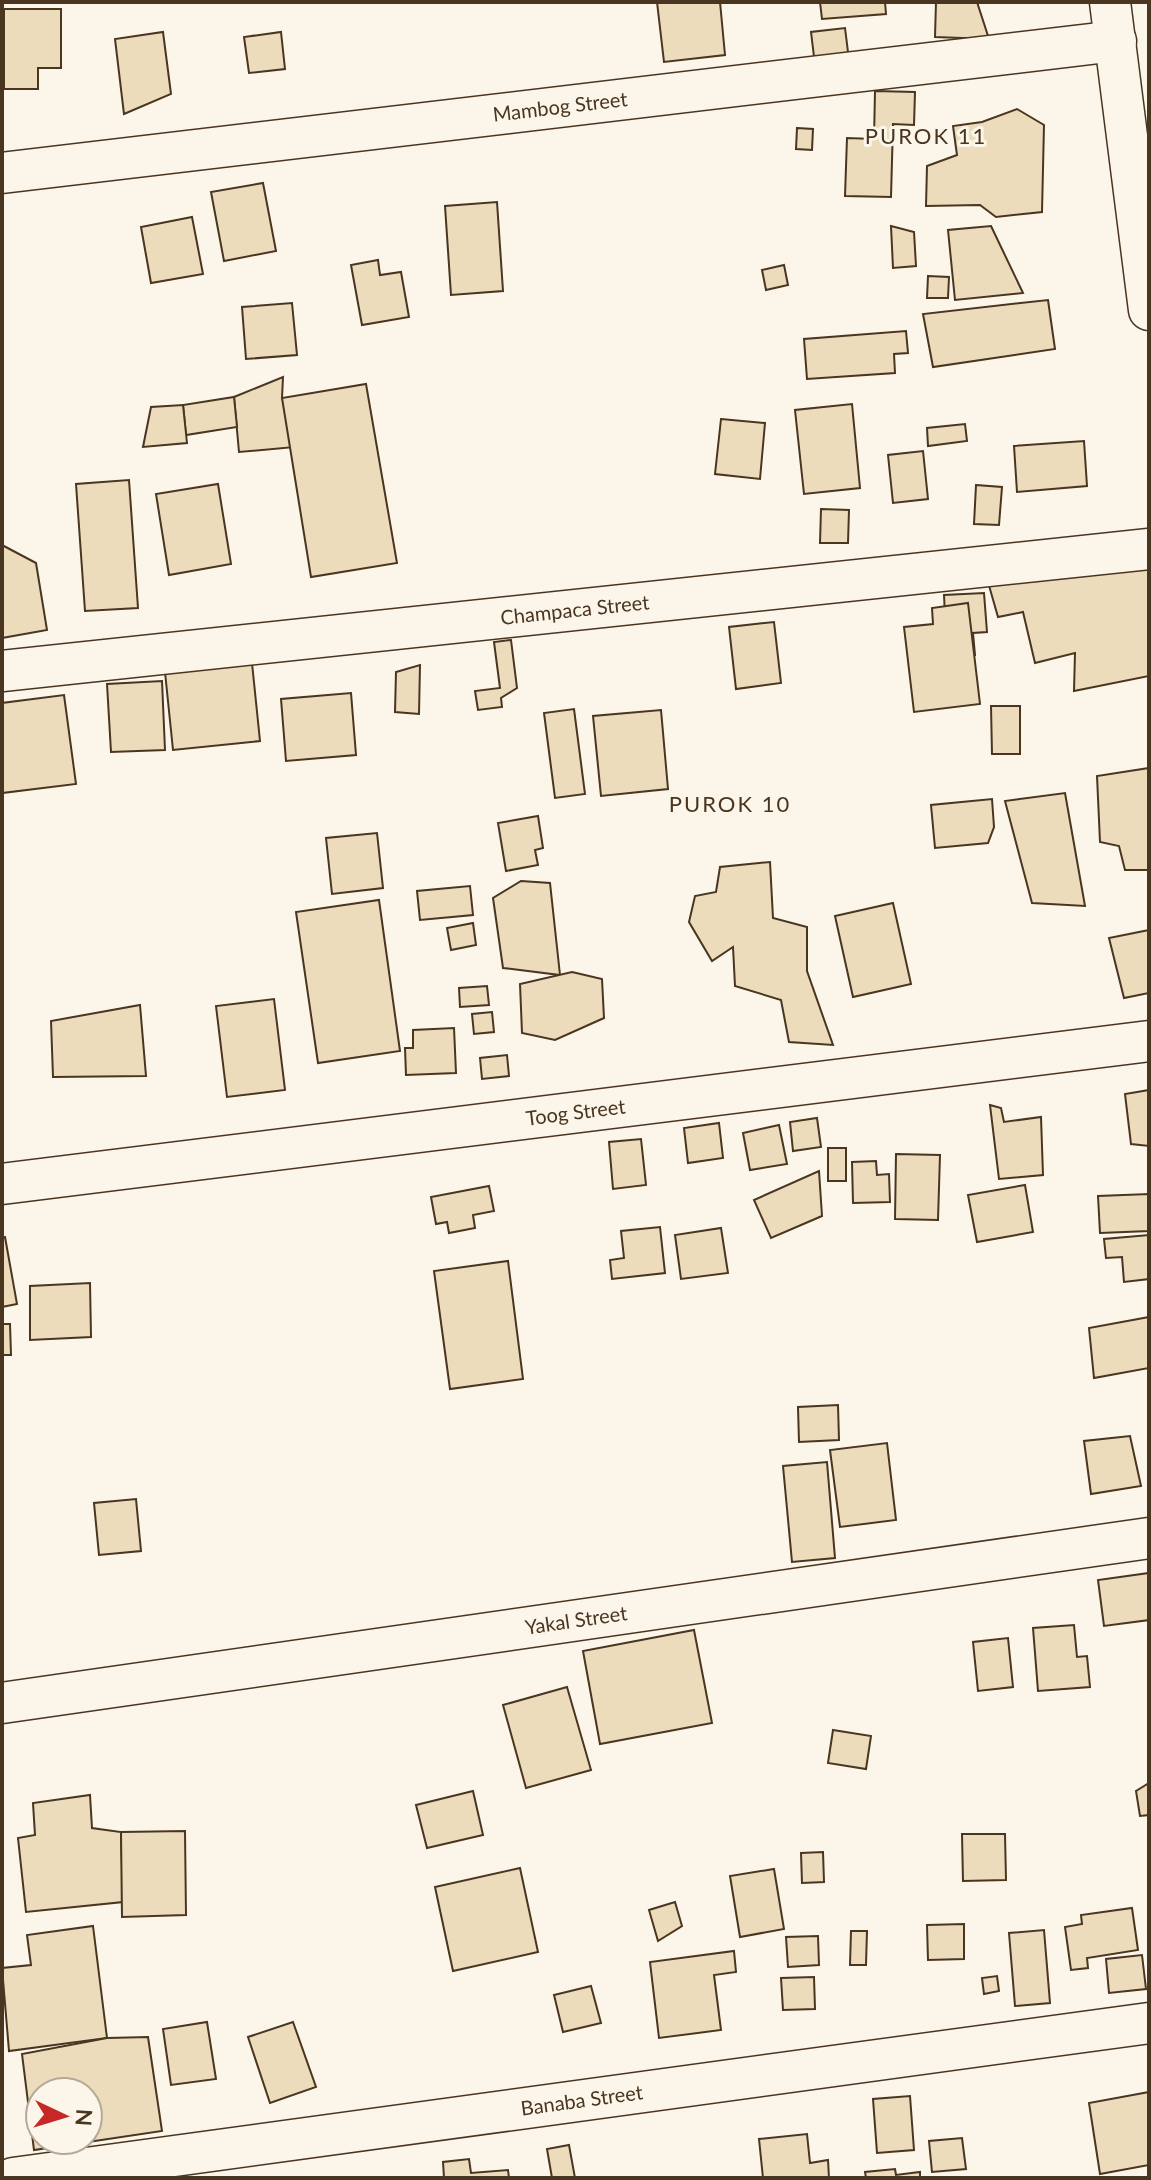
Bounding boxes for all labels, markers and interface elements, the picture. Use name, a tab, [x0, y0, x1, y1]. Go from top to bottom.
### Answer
street label: Mambog Street	[491, 86, 629, 126]
district label: PUROK 11	[865, 122, 987, 149]
street label: Champaca Street	[499, 589, 650, 629]
district label: PUROK 10	[669, 790, 791, 817]
street label: Toog Street	[524, 1093, 627, 1130]
street label: Yakal Street	[523, 1600, 629, 1639]
north arrow	[24, 2076, 104, 2156]
street label: Banaba Street	[519, 2079, 644, 2120]
text: N	[70, 2108, 99, 2127]

